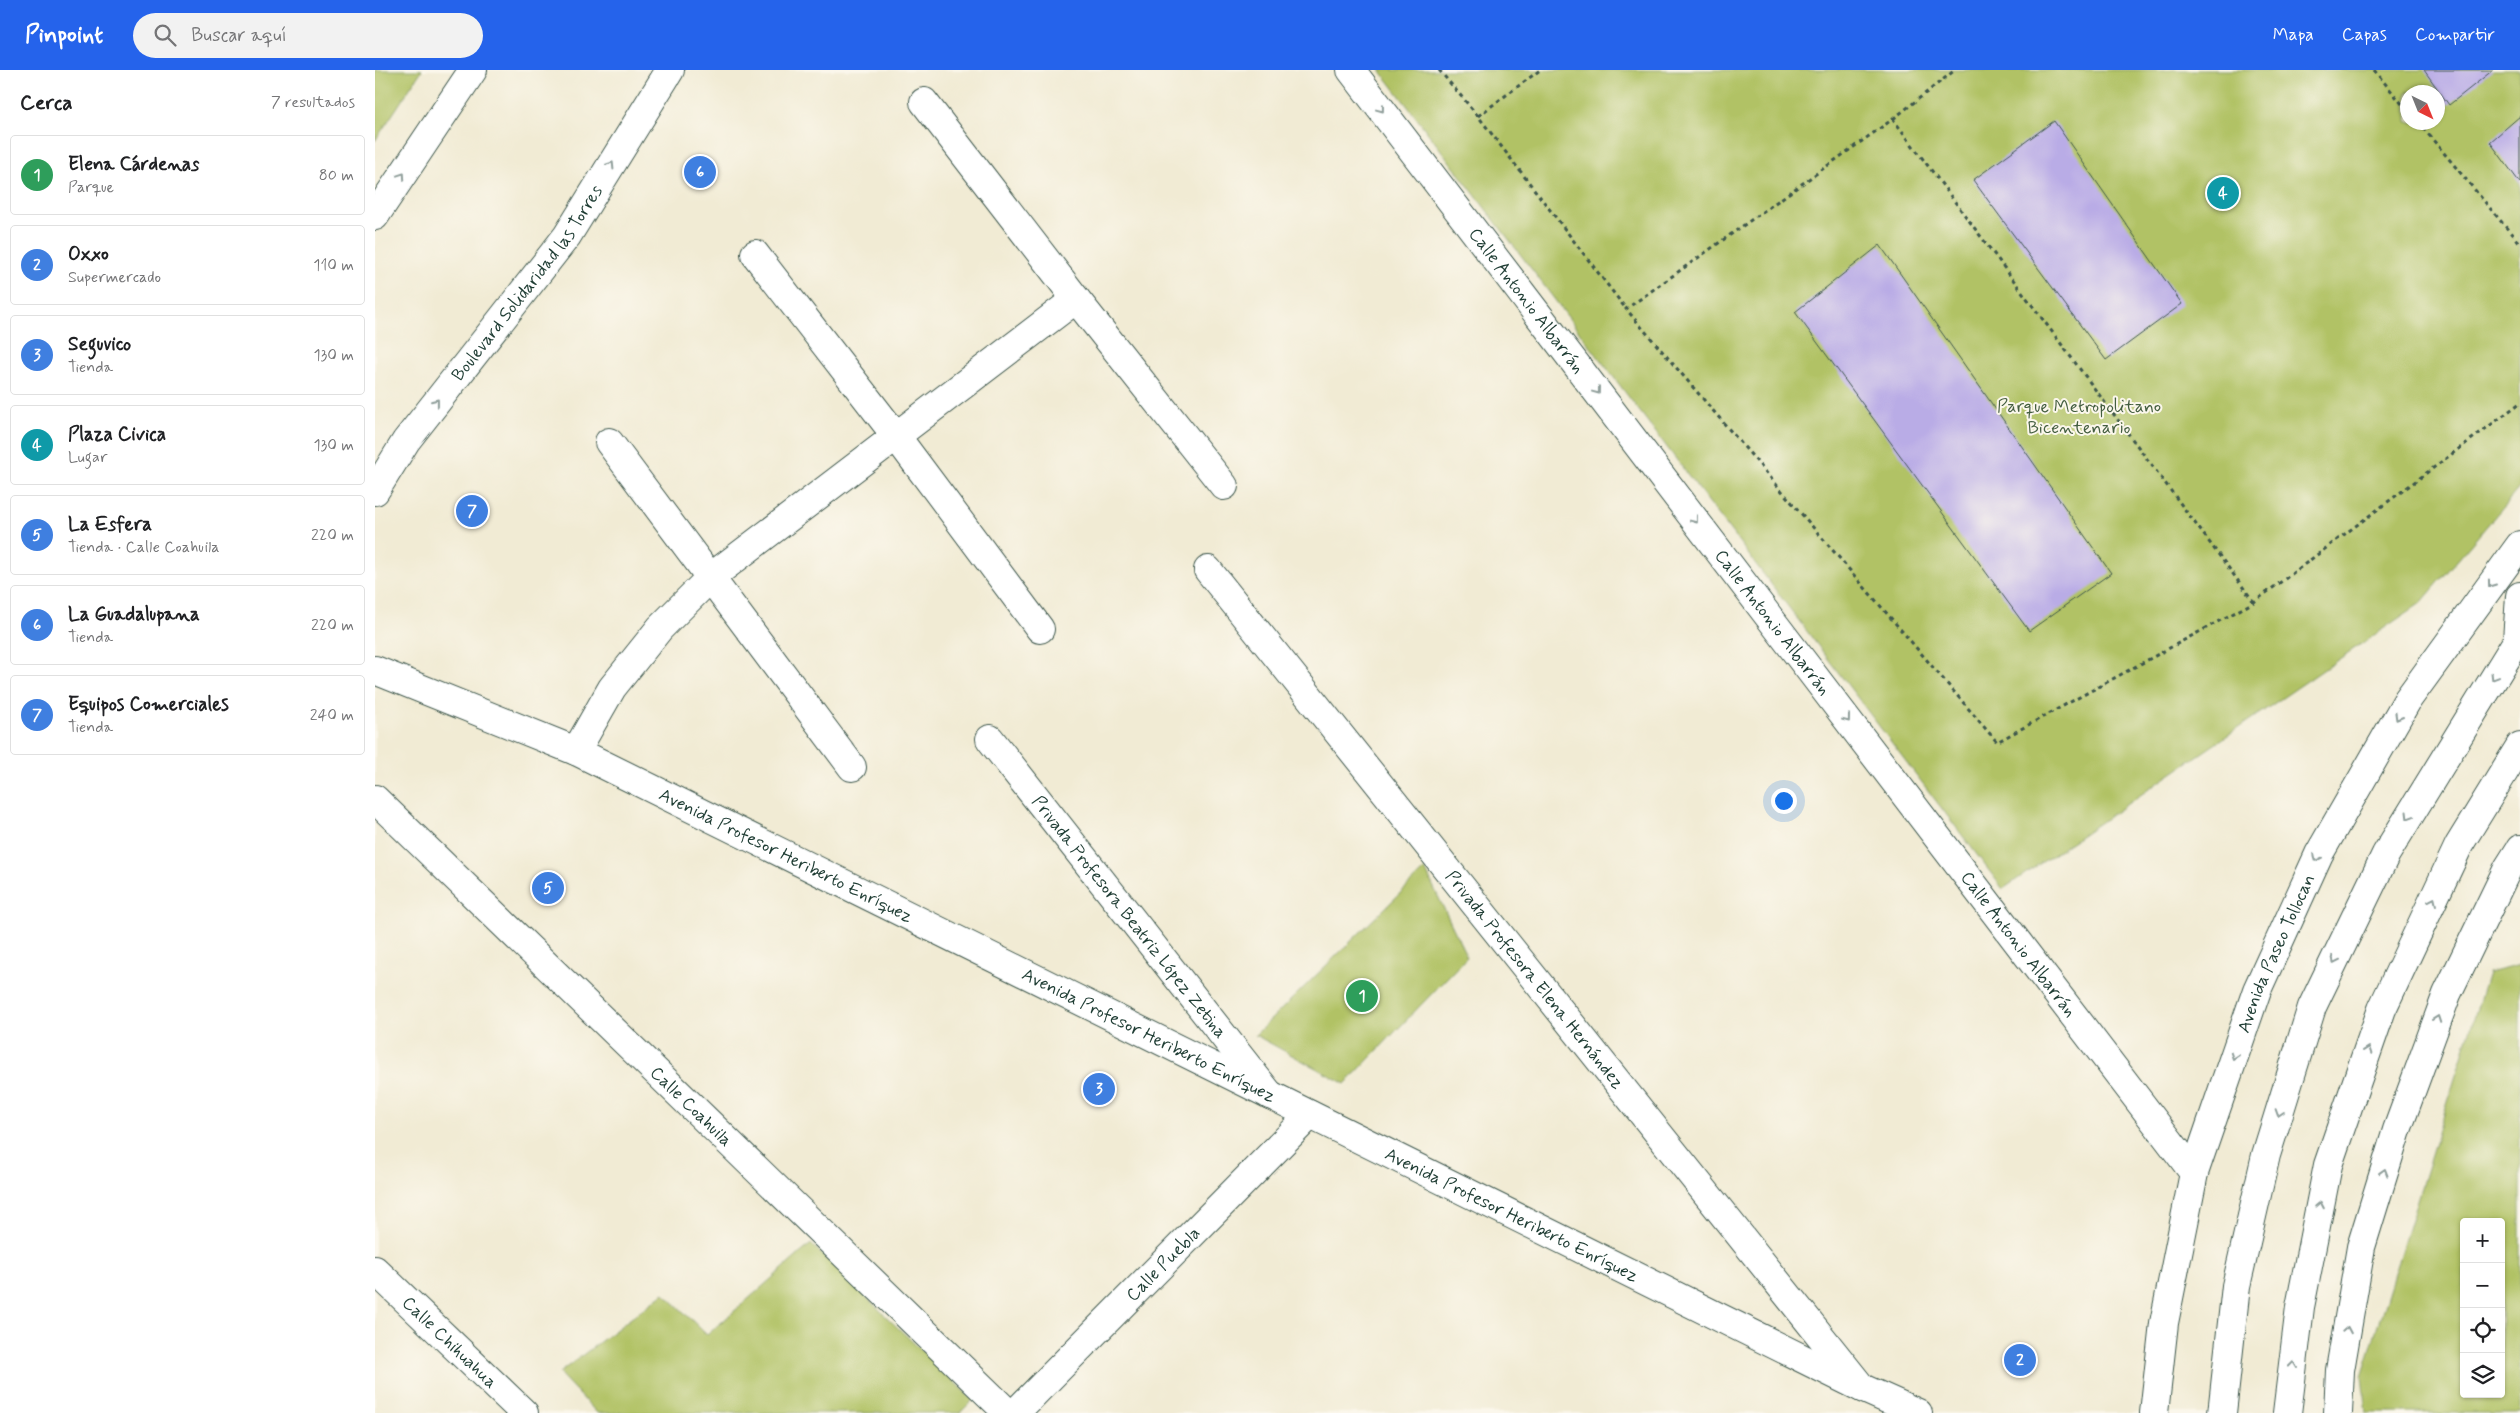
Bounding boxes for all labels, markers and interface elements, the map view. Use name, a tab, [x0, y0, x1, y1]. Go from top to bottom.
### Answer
search box	[133, 13, 483, 58]
text: Pinpoint	[25, 20, 103, 51]
icon: search	[151, 21, 179, 49]
text: Buscar aquí	[191, 23, 287, 48]
text: Mapa	[2273, 23, 2314, 47]
text: Capas	[2342, 23, 2387, 47]
text: Compartir	[2415, 23, 2495, 47]
north arrow	[2400, 85, 2445, 130]
text: Cerca	[20, 89, 73, 117]
text: 7 resultados	[271, 92, 355, 113]
one-way arrow	[1375, 103, 1384, 113]
text: Elena Cárdenas	[68, 152, 199, 177]
pin: 6	[684, 153, 716, 191]
one-way arrow	[604, 161, 614, 170]
text: 1	[33, 165, 41, 186]
text: 80 m	[319, 165, 354, 186]
one-way arrow	[396, 172, 405, 181]
pin: 4	[2207, 174, 2239, 212]
text: Parque	[68, 177, 114, 198]
street label: Boulevard Solidaridad las Torres	[446, 181, 609, 386]
street label: Calle Antonio Albarrán	[1463, 223, 1590, 379]
text: Oxxo	[68, 242, 109, 267]
text: 2	[33, 255, 41, 276]
text: 110 m	[313, 255, 354, 276]
text: Supermercado	[68, 267, 161, 288]
text: Seguvico	[68, 332, 131, 357]
text: 3	[33, 345, 41, 366]
text: 130 m	[313, 345, 354, 366]
text: Tienda	[68, 357, 113, 378]
one-way arrow	[1591, 385, 1599, 394]
park label: Parque Metropolitano Bicentenario	[1997, 395, 2161, 440]
one-way arrow	[430, 399, 439, 408]
text: Plaza Civica	[68, 422, 166, 447]
text: 4	[32, 435, 42, 456]
text: 130 m	[313, 435, 354, 456]
text: Lugar	[68, 447, 107, 468]
pin: 7	[456, 492, 488, 530]
text: La Esfera	[68, 512, 152, 537]
one-way arrow	[1690, 514, 1698, 523]
text: 5	[32, 525, 42, 546]
text: 220 m	[311, 525, 354, 546]
text: Tienda · Calle Coahuila	[68, 537, 220, 558]
street label: Calle Antonio Albarrán	[1709, 545, 1836, 701]
one-way arrow	[2489, 578, 2497, 587]
text: La Guadalupana	[68, 602, 200, 627]
text: 6	[33, 615, 41, 636]
text: 220 m	[311, 615, 354, 636]
text: Tienda	[68, 627, 113, 648]
one-way arrow	[2490, 672, 2500, 681]
text: Equipos Comerciales	[68, 692, 229, 717]
text: 7	[32, 705, 42, 726]
text: 240 m	[310, 705, 354, 726]
one-way arrow	[2394, 711, 2404, 720]
one-way arrow	[1841, 713, 1850, 722]
text: Tienda	[68, 717, 113, 738]
street label: Avenida Profesor Heriberto Enríquez	[655, 783, 916, 929]
your location	[1771, 788, 1797, 814]
street label: Privada Profesora Beatriz López Zetina	[1026, 791, 1232, 1044]
one-way arrow	[2406, 810, 2415, 820]
one-way arrow	[2313, 853, 2323, 862]
street label: Privada Profesora Elena Hernández	[1440, 866, 1629, 1094]
street label: Calle Antonio Albarrán	[1955, 867, 2082, 1022]
pin: 5	[532, 869, 564, 907]
street label: Avenida Paseo Tollocan	[2232, 870, 2321, 1036]
one-way arrow	[2427, 897, 2437, 906]
one-way arrow	[2331, 955, 2341, 964]
street label: Avenida Profesor Heriberto Enríquez	[1018, 963, 1279, 1109]
pin: 1	[1346, 977, 1378, 1015]
one-way arrow	[2431, 1015, 2441, 1023]
one-way arrow	[2362, 1046, 2372, 1054]
one-way arrow	[2230, 1051, 2240, 1060]
street label: Calle Coahuila	[644, 1061, 737, 1152]
pin: 3	[1083, 1070, 1115, 1108]
one-way arrow	[2275, 1108, 2285, 1116]
street label: Avenida Profesor Heriberto Enríquez	[1381, 1143, 1642, 1288]
one-way arrow	[2378, 1168, 2388, 1177]
one-way arrow	[2315, 1200, 2325, 1209]
map controls	[2460, 1218, 2505, 1398]
button: +	[2460, 1218, 2505, 1263]
street label: Calle Puebla	[1121, 1222, 1206, 1307]
button: −	[2460, 1263, 2505, 1308]
street label: Calle Chihuahua	[396, 1291, 502, 1394]
button: locate	[2460, 1308, 2505, 1353]
one-way arrow	[2341, 1325, 2351, 1334]
pin: 2	[2004, 1341, 2036, 1379]
button: layers	[2460, 1353, 2505, 1398]
one-way arrow	[2287, 1360, 2298, 1368]

